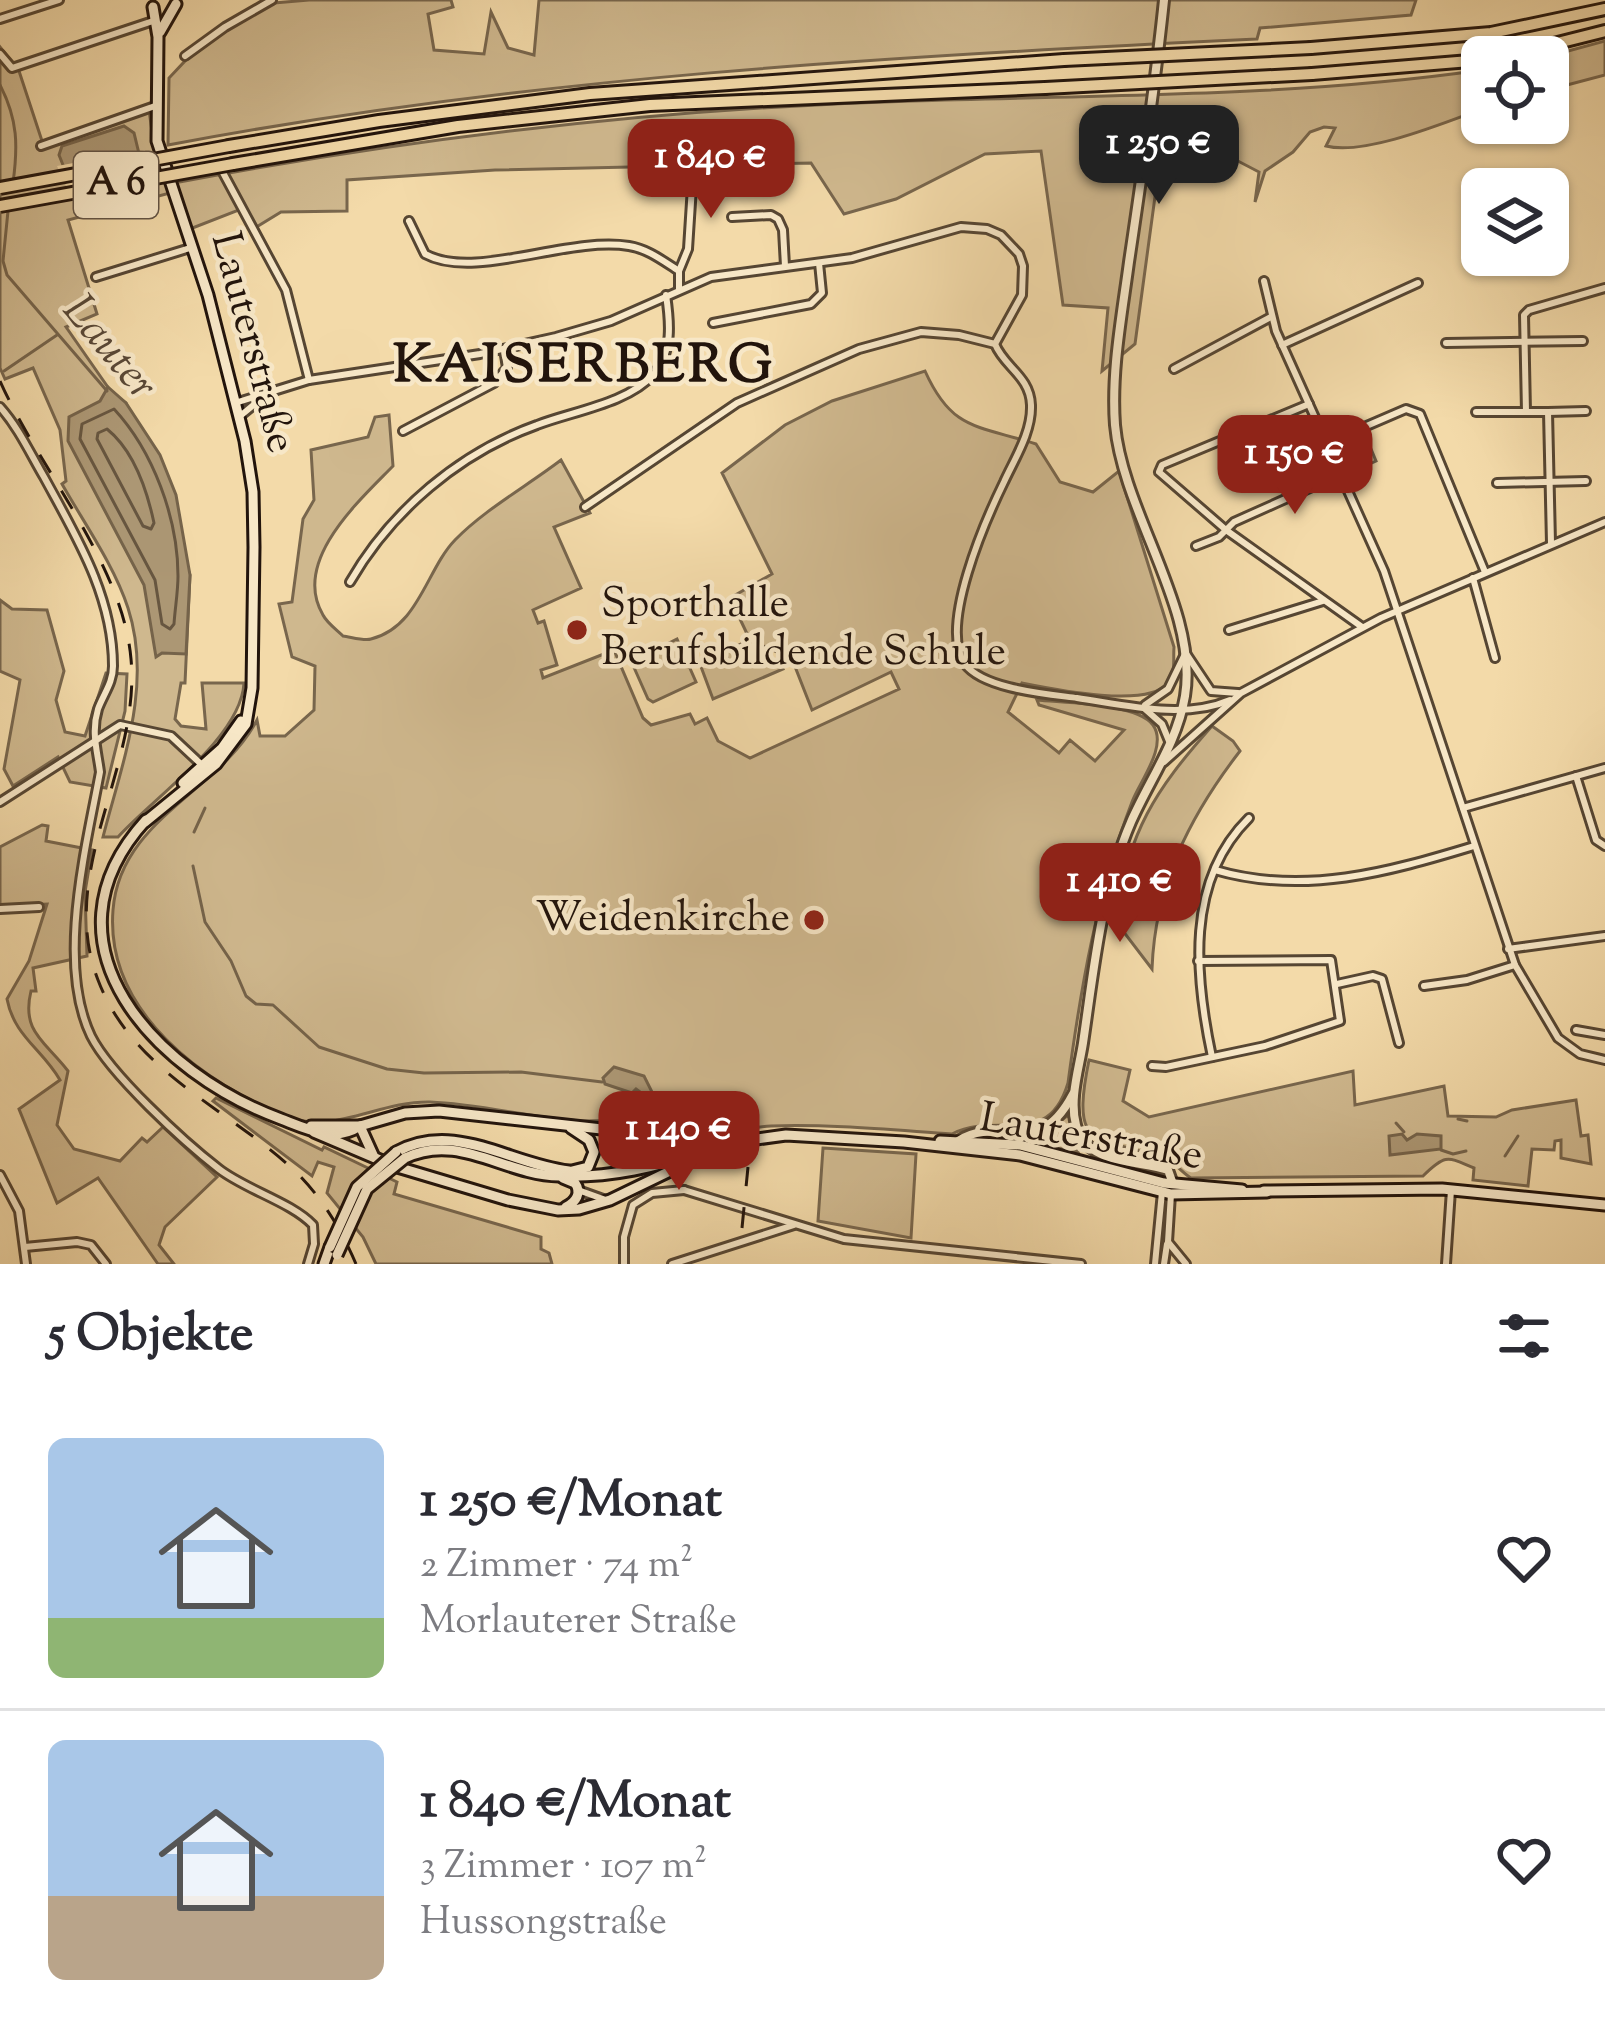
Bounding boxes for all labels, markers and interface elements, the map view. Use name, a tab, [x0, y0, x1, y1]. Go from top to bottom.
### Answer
map controls	[1461, 36, 1569, 276]
button: locate	[1461, 36, 1569, 144]
pin: 1 250 €	[1048, 105, 1270, 207]
text: 1 250 €	[1106, 116, 1212, 172]
pin: 1 840 €	[600, 119, 822, 221]
text: 1 840 €	[655, 130, 767, 186]
road number: A 6	[74, 152, 158, 218]
button: layers	[1461, 168, 1569, 276]
street label: Lauterstraße	[193, 226, 309, 460]
water label: Lauter	[45, 282, 172, 416]
district label: KAISERBERG	[393, 329, 775, 407]
pin: 1 150 €	[1184, 415, 1406, 517]
text: 1 150 €	[1244, 426, 1346, 482]
place label: Sporthalle Berufsbildende Schule	[601, 576, 1006, 684]
marker: Sporthalle Berufsbildende Schule	[564, 617, 590, 643]
pin: 1 410 €	[1009, 843, 1231, 945]
text: 1 410 €	[1067, 854, 1173, 910]
place label: Weidenkirche	[536, 890, 790, 950]
marker: Weidenkirche	[801, 907, 827, 933]
street label: Lauterstraße	[975, 1090, 1207, 1188]
pin: 1 140 €	[568, 1091, 790, 1193]
text: 1 140 €	[625, 1102, 733, 1158]
text: 5 Objekte	[48, 1300, 254, 1373]
icon: filters	[1491, 1303, 1557, 1369]
text: 1 250 €/Monat	[420, 1466, 722, 1539]
icon: home	[144, 1486, 288, 1630]
icon: heart	[1491, 1525, 1557, 1591]
text: 2 Zimmer · 74 m²	[420, 1539, 693, 1595]
text: Morlauterer Straße	[420, 1595, 737, 1651]
text: 1 840 €/Monat	[420, 1767, 731, 1840]
icon: home	[144, 1788, 288, 1932]
icon: heart	[1491, 1827, 1557, 1893]
text: 3 Zimmer · 107 m²	[420, 1840, 707, 1896]
text: Hussongstraße	[420, 1896, 667, 1952]

